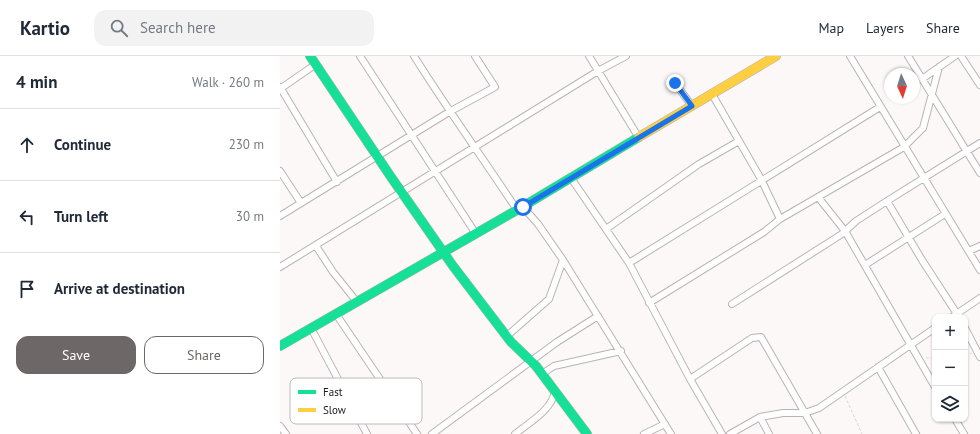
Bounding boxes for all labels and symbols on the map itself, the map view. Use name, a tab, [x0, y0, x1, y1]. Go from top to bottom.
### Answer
north arrow	[884, 68, 920, 104]
route end	[666, 74, 684, 92]
route start	[514, 198, 532, 216]
legend	[290, 378, 422, 424]
text: Fast	[323, 385, 343, 399]
text: Slow	[323, 403, 346, 417]

